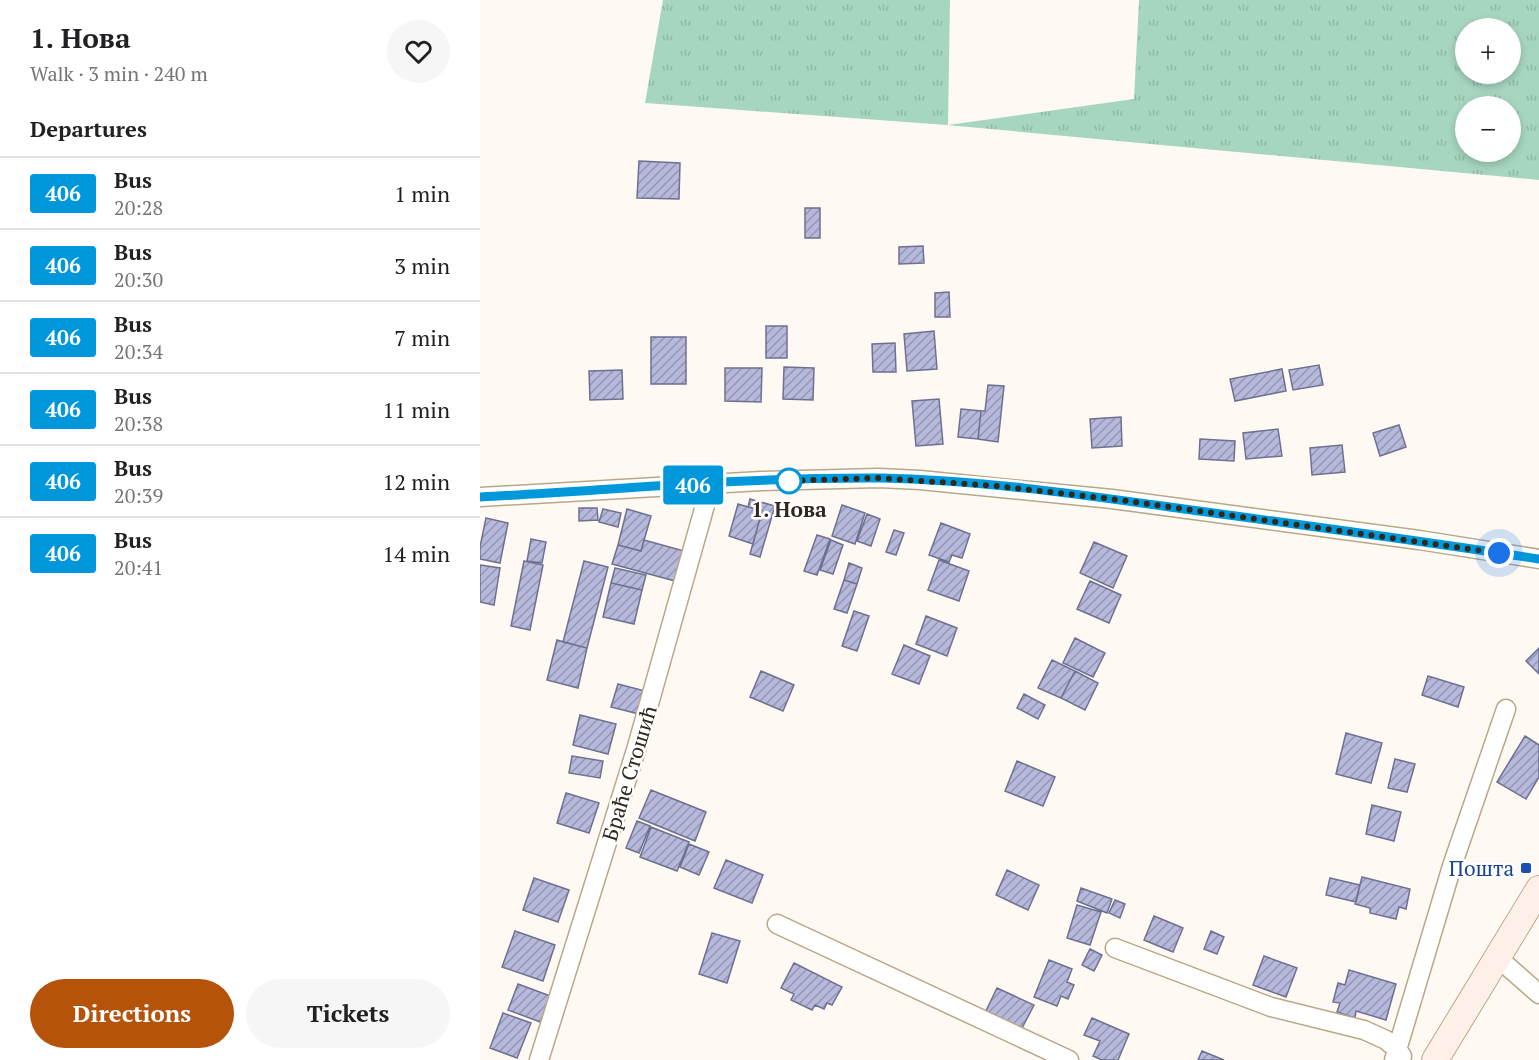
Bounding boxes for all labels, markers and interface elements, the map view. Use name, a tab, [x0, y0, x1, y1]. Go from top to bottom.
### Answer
map controls	[1455, 18, 1521, 162]
button: +	[1455, 18, 1521, 84]
text: 1. Нова	[30, 19, 131, 56]
button: heart	[387, 20, 450, 83]
text: Walk · 3 min · 240 m	[30, 60, 208, 87]
button: −	[1455, 96, 1521, 162]
text: Departures	[30, 114, 147, 143]
text: Bus	[114, 165, 152, 194]
text: 406	[45, 179, 81, 207]
text: 1 min	[394, 179, 450, 208]
text: 20:28	[114, 194, 163, 221]
text: Bus	[114, 237, 152, 266]
text: 406	[45, 251, 81, 279]
text: 3 min	[394, 251, 450, 280]
text: 20:30	[114, 266, 163, 293]
text: Bus	[114, 309, 152, 338]
text: 406	[45, 323, 81, 351]
text: 7 min	[394, 323, 450, 352]
text: 20:34	[114, 338, 163, 365]
text: Bus	[114, 381, 152, 410]
text: 406	[45, 395, 81, 423]
text: 11 min	[383, 395, 450, 424]
text: 20:38	[114, 410, 163, 437]
text: Bus	[114, 453, 152, 482]
line badge: 406	[658, 466, 728, 504]
text: 406	[45, 467, 81, 495]
text: 12 min	[383, 467, 450, 496]
marker: 1. Нова	[776, 468, 802, 494]
text: 406	[675, 471, 711, 499]
text: 20:39	[114, 482, 163, 509]
place label: 1. Нова	[751, 495, 827, 523]
text: Bus	[114, 525, 152, 554]
your location	[1484, 538, 1514, 568]
text: 406	[45, 539, 81, 567]
text: 14 min	[383, 539, 450, 568]
text: 20:41	[114, 554, 163, 581]
street label: Браће Стошић	[595, 702, 663, 844]
place label: Пошта	[1449, 854, 1514, 882]
marker: Пошта	[1519, 861, 1533, 875]
button: Directions	[30, 979, 234, 1048]
button: Tickets	[246, 979, 450, 1048]

